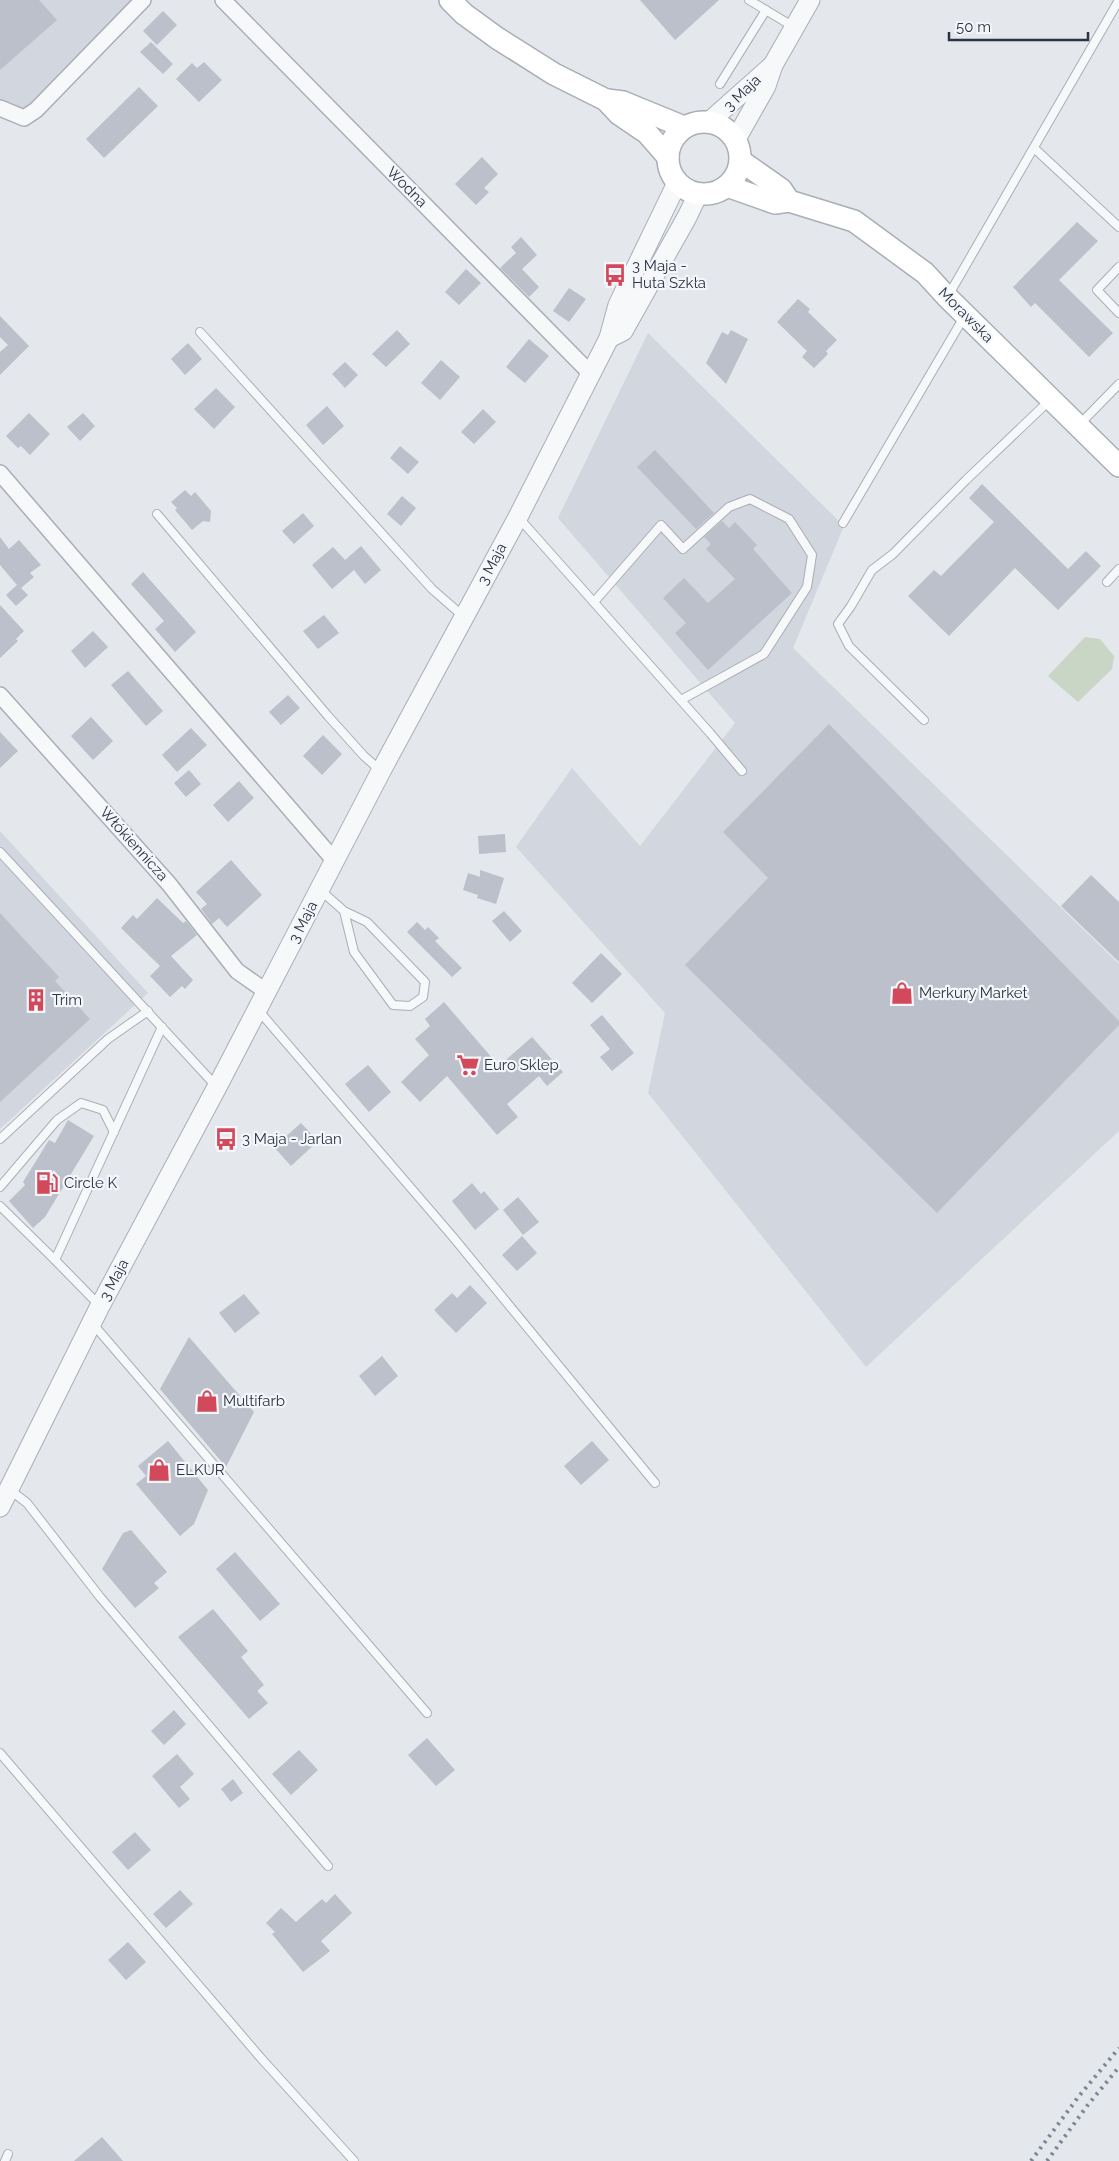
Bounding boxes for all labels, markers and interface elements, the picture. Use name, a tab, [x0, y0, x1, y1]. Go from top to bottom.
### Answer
scale bar	[949, 10, 1088, 42]
text: 50 m	[956, 18, 991, 36]
street label: 3 Maja	[720, 71, 764, 115]
street label: Wodna	[383, 163, 431, 211]
place label: 3 Maja - Huta Szkła	[632, 257, 706, 292]
bus stop icon: 3 Maja - Huta Szkła	[602, 262, 628, 288]
street label: Morawska	[935, 284, 997, 346]
street label: 3 Maja	[474, 540, 510, 588]
street label: Włókiennicza	[96, 803, 172, 885]
street label: 3 Maja	[285, 898, 321, 946]
shop icon: Merkury Market	[889, 980, 915, 1006]
place label: Merkury Market	[919, 984, 1028, 1002]
building icon: Trim	[23, 987, 49, 1013]
place label: Trim	[52, 991, 82, 1009]
supermarket icon: Euro Sklep	[455, 1052, 481, 1078]
place label: Euro Sklep	[484, 1056, 559, 1074]
bus stop icon: 3 Maja - Jarlan	[213, 1126, 239, 1152]
place label: 3 Maja - Jarlan	[242, 1130, 342, 1148]
fuel station icon: Circle K	[34, 1170, 60, 1196]
place label: Circle K	[64, 1174, 118, 1192]
street label: 3 Maja	[96, 1256, 132, 1304]
shop icon: Multifarb	[194, 1388, 220, 1414]
place label: Multifarb	[223, 1392, 285, 1410]
shop icon: ELKUR	[146, 1457, 172, 1483]
place label: ELKUR	[176, 1461, 225, 1479]

